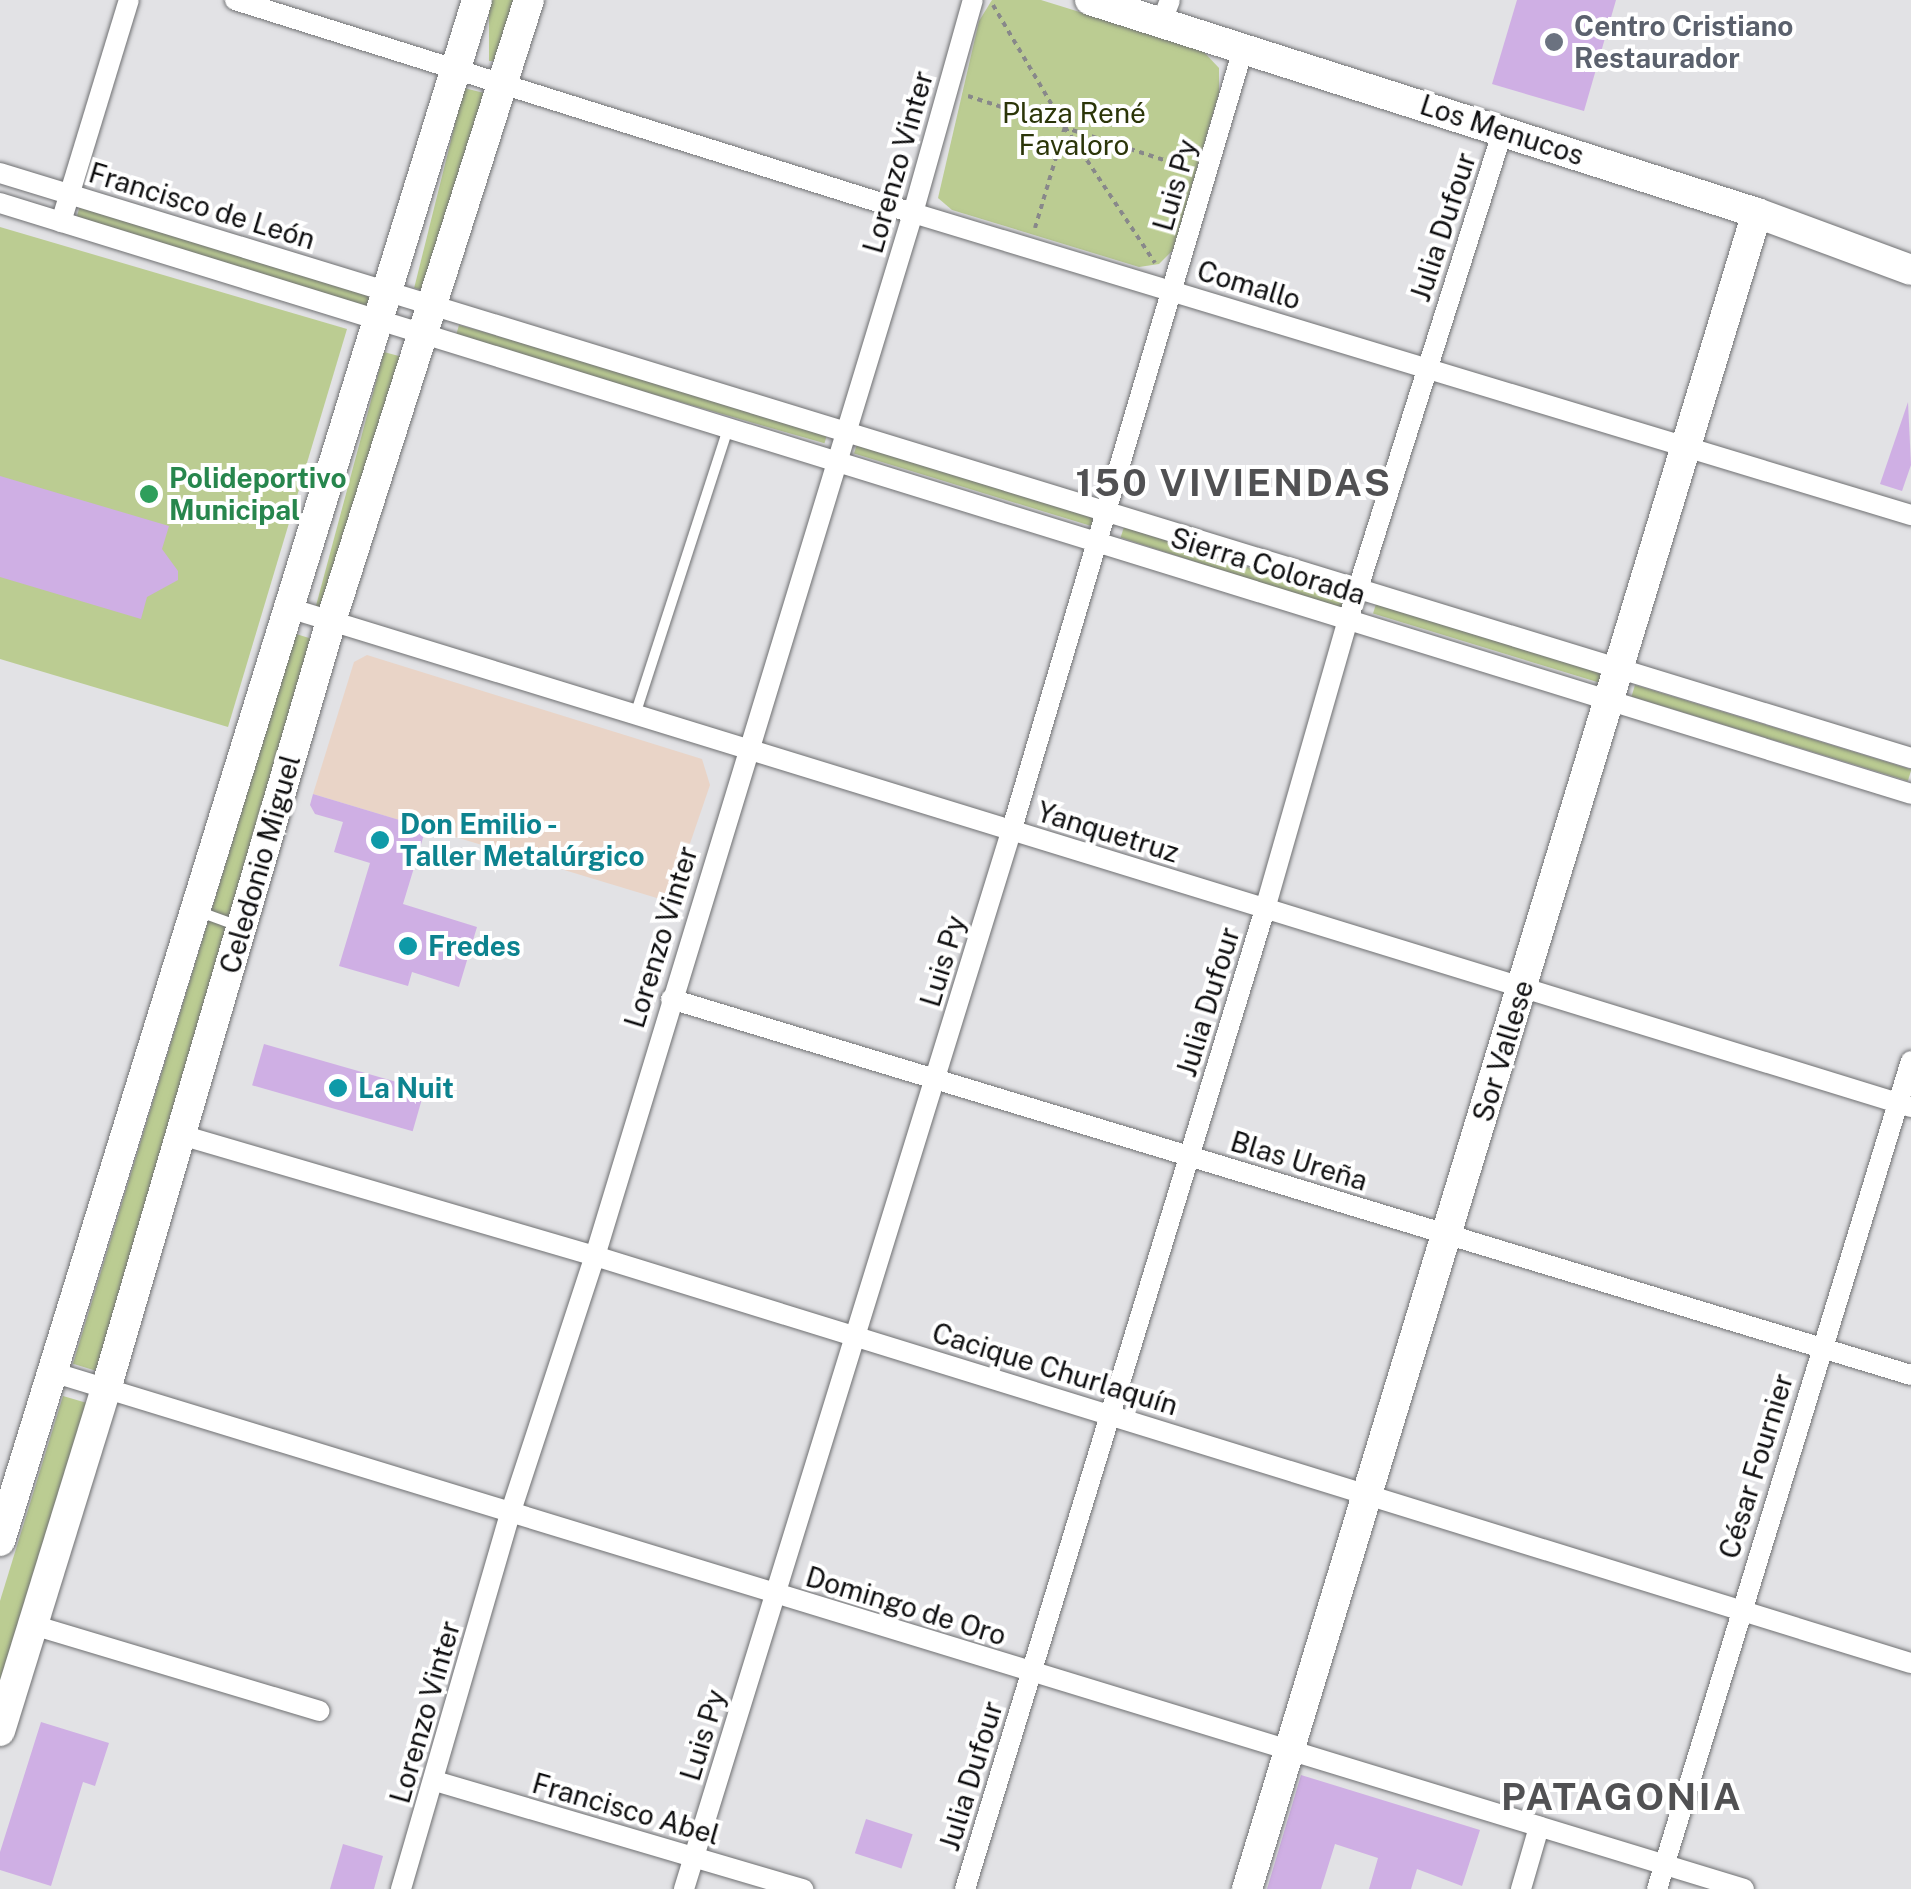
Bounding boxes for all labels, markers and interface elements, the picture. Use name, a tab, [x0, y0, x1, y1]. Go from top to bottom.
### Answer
place label: Centro Cristiano Restaurador	[1574, 9, 1793, 75]
marker: Centro Cristiano Restaurador	[1543, 31, 1565, 53]
street label: Lorenzo Vinter	[856, 67, 940, 257]
street label: Los Menucos	[1416, 88, 1588, 172]
park label: Plaza René Favaloro	[1002, 96, 1146, 162]
street label: Luis Py	[1146, 135, 1204, 235]
street label: Julia Dufour	[1403, 148, 1483, 306]
street label: Francisco de León	[85, 156, 319, 256]
street label: Comallo	[1193, 253, 1305, 317]
district label: 150 VIVIENDAS	[1075, 460, 1393, 506]
place label: Polideportivo Municipal	[169, 461, 347, 527]
marker: Polideportivo Municipal	[138, 483, 160, 505]
street label: Sierra Colorada	[1166, 520, 1370, 612]
street label: Celedonio Miguel	[213, 751, 307, 977]
street label: Yanquetruz	[1033, 795, 1183, 869]
place label: Don Emilio - Taller Metalúrgico	[400, 807, 645, 873]
marker: Don Emilio - Taller Metalúrgico	[369, 829, 391, 851]
street label: Lorenzo Vinter	[617, 842, 705, 1032]
street label: Luis Py	[913, 911, 973, 1011]
street label: Julia Dufour	[1169, 923, 1247, 1081]
place label: Fredes	[428, 929, 521, 963]
marker: Fredes	[397, 935, 419, 957]
street label: Sor Vallese	[1465, 976, 1541, 1126]
place label: La Nuit	[358, 1071, 454, 1105]
marker: La Nuit	[327, 1077, 349, 1099]
street label: Blas Ureña	[1227, 1124, 1371, 1198]
street label: Cacique Churlaquín	[928, 1316, 1182, 1422]
street label: César Fournier	[1712, 1369, 1800, 1563]
street label: Domingo de Oro	[801, 1559, 1011, 1653]
street label: Lorenzo Vinter	[383, 1617, 467, 1807]
street label: Luis Py	[673, 1685, 733, 1785]
street label: Julia Dufour	[932, 1697, 1010, 1855]
street label: Francisco Abel	[528, 1766, 724, 1852]
district label: PATAGONIA	[1501, 1774, 1743, 1820]

